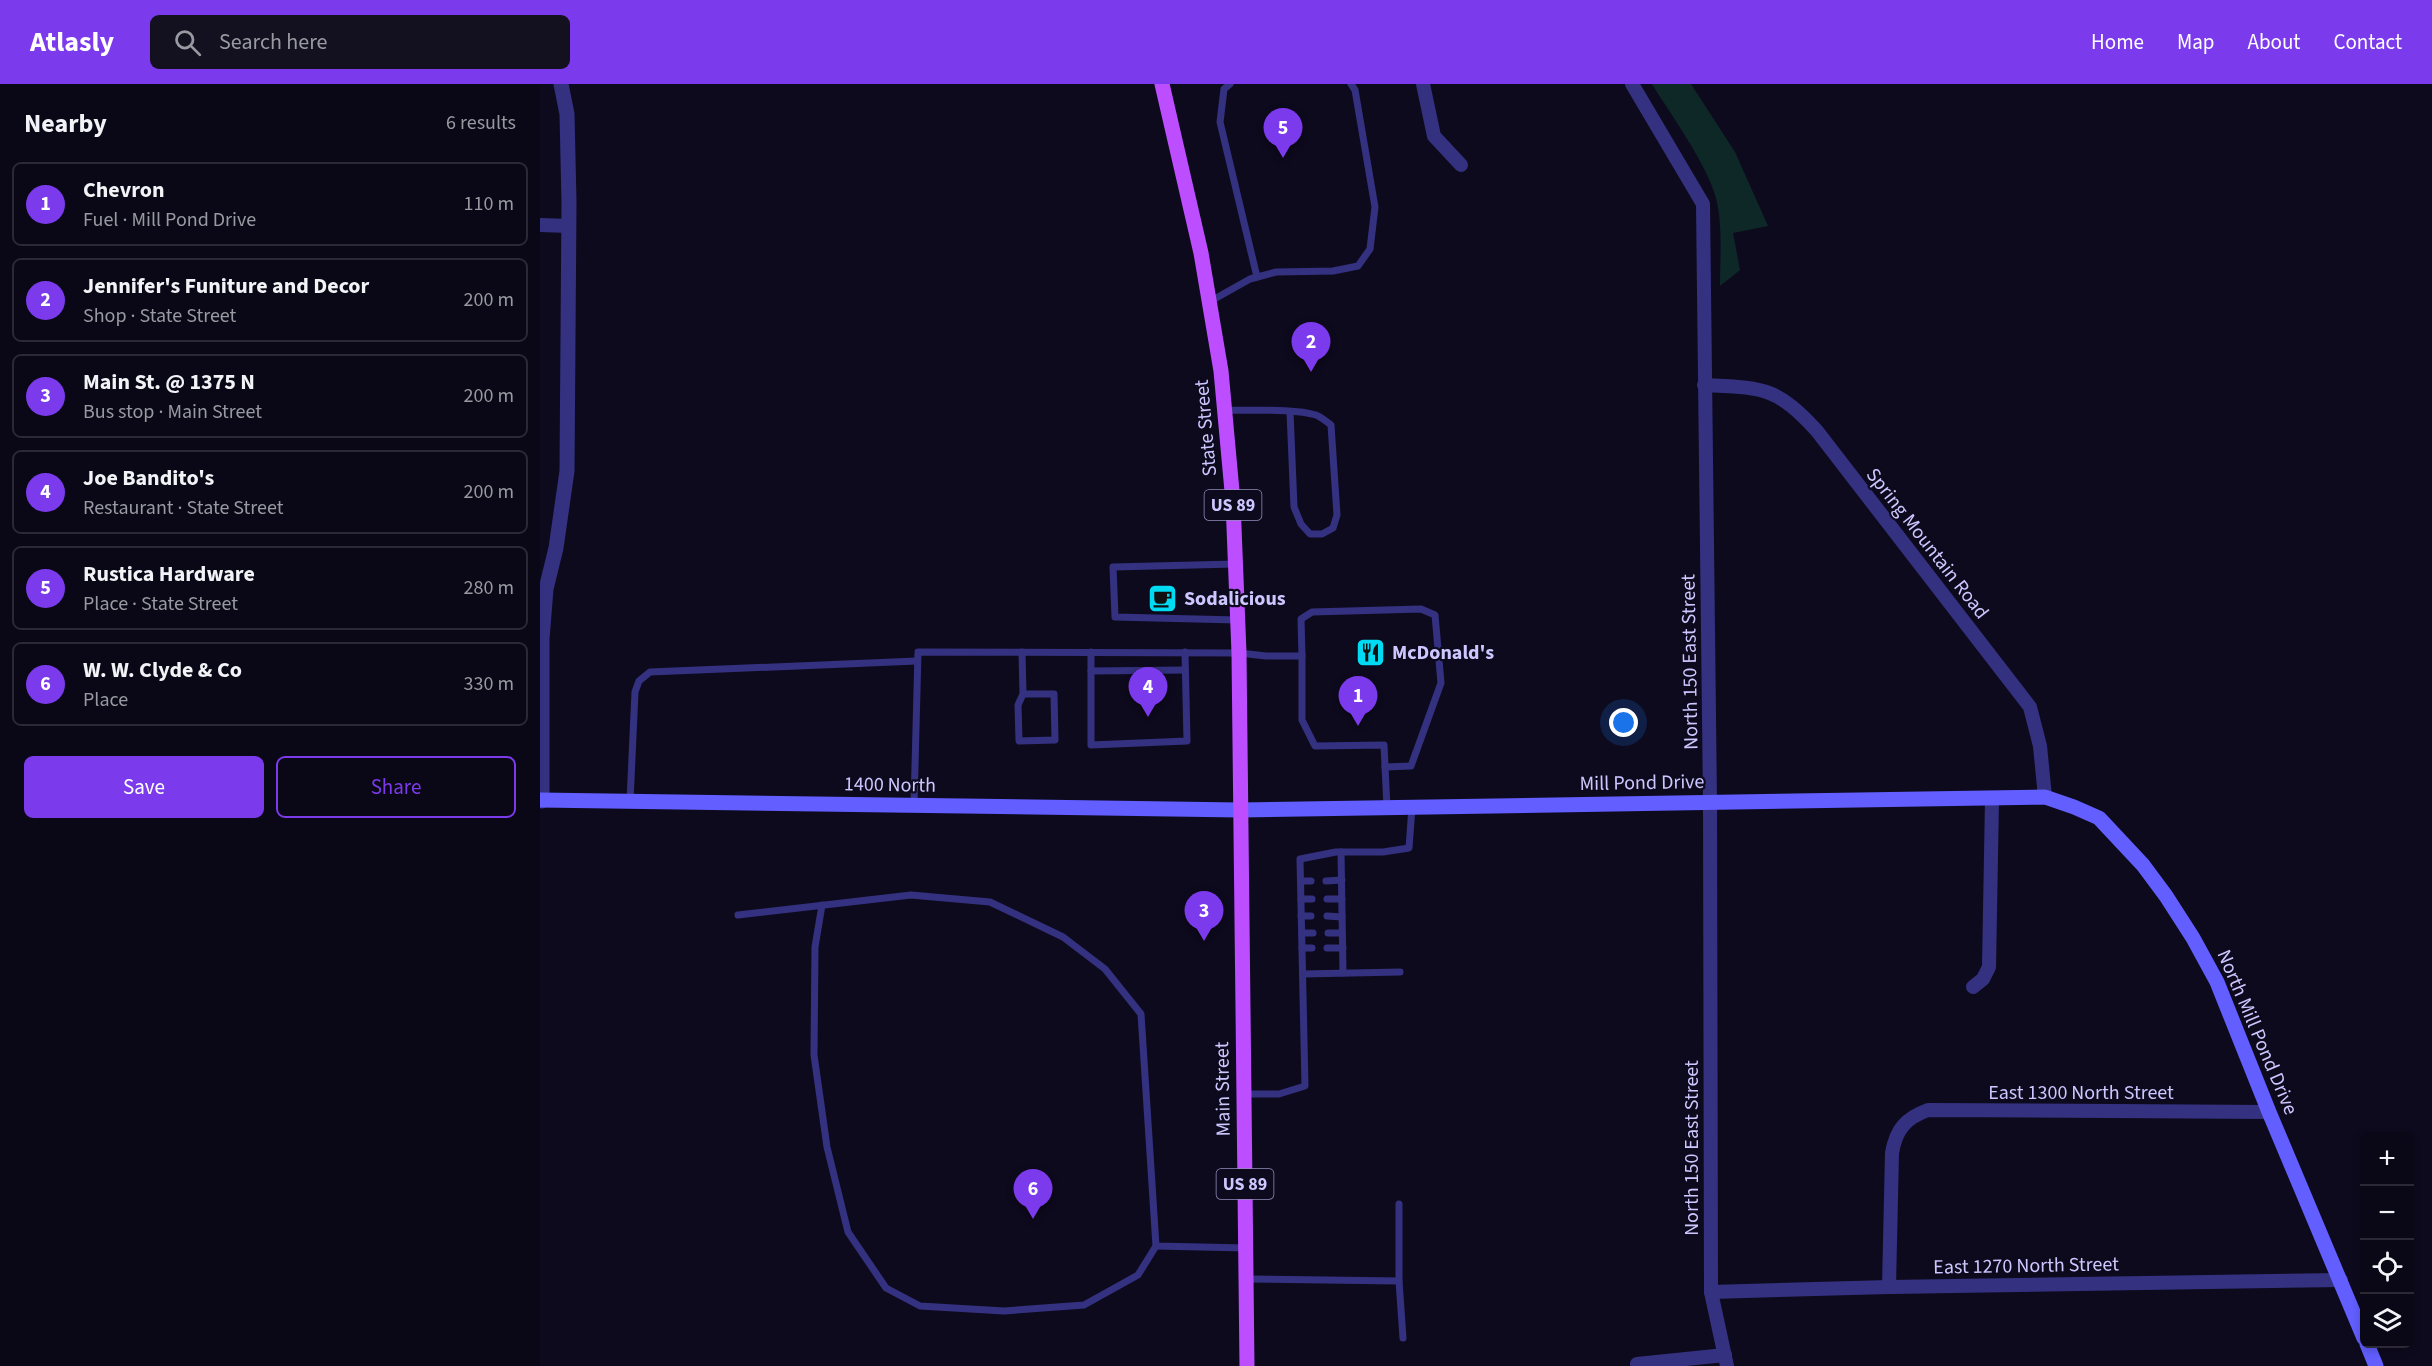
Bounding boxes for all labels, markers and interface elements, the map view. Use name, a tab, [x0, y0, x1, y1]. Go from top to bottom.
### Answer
search box	[150, 15, 570, 69]
text: Atlasly	[30, 22, 114, 62]
icon: search	[171, 26, 204, 59]
text: Search here	[219, 26, 328, 58]
text: Home	[2091, 27, 2144, 57]
text: Map	[2177, 27, 2215, 57]
text: About	[2248, 27, 2300, 57]
text: Contact	[2333, 27, 2402, 57]
text: Nearby	[24, 105, 107, 142]
text: 6 results	[446, 109, 516, 137]
pin: 5	[1264, 109, 1302, 158]
text: Chevron	[83, 174, 164, 206]
text: 1	[40, 190, 51, 218]
text: 110 m	[464, 190, 514, 218]
text: Fuel · Mill Pond Drive	[83, 206, 256, 234]
text: Jennifer's Funiture and Decor	[83, 270, 369, 302]
text: 2	[40, 286, 51, 314]
text: 200 m	[464, 286, 514, 314]
text: Shop · State Street	[83, 302, 236, 330]
pin: 2	[1292, 322, 1330, 372]
text: Main St. @ 1375 N	[83, 366, 255, 398]
street label: State Street	[1188, 378, 1224, 477]
text: 3	[40, 382, 51, 410]
text: 200 m	[464, 382, 514, 410]
text: Bus stop · Main Street	[83, 398, 262, 426]
text: Joe Bandito's	[83, 462, 214, 494]
street label: Spring Mountain Road	[1859, 462, 1995, 625]
text: 4	[40, 478, 51, 506]
text: 200 m	[464, 478, 514, 506]
road number: US 89	[1204, 490, 1262, 520]
text: Restaurant · State Street	[83, 494, 283, 522]
text: Rustica Hardware	[83, 558, 255, 590]
text: 5	[40, 574, 51, 602]
text: 280 m	[464, 574, 514, 602]
street label: North 150 East Street	[1674, 574, 1706, 750]
cafe icon: Sodalicious	[1147, 582, 1179, 614]
place label: Sodalicious	[1184, 585, 1286, 613]
text: Place · State Street	[83, 590, 238, 618]
restaurant icon: McDonald's	[1355, 636, 1387, 668]
place label: McDonald's	[1392, 639, 1494, 667]
text: W. W. Clyde & Co	[83, 654, 242, 686]
pin: 4	[1128, 668, 1168, 717]
text: 6	[40, 670, 51, 698]
text: 330 m	[464, 670, 514, 698]
pin: 1	[1338, 676, 1378, 726]
text: Place	[83, 686, 128, 714]
your location	[1609, 708, 1638, 737]
button: Save	[24, 756, 264, 818]
button: Share	[276, 756, 516, 818]
street label: Mill Pond Drive	[1579, 768, 1705, 798]
street label: 1400 North	[844, 770, 936, 800]
pin: 3	[1184, 892, 1224, 941]
street label: North Mill Pond Drive	[2210, 945, 2305, 1119]
street label: Main Street	[1208, 1041, 1238, 1137]
street label: North 150 East Street	[1678, 1060, 1706, 1236]
street label: East 1300 North Street	[1988, 1079, 2174, 1107]
map controls	[2360, 1132, 2414, 1348]
button: +	[2360, 1132, 2414, 1186]
road number: US 89	[1216, 1169, 1274, 1199]
pin: 6	[1014, 1170, 1052, 1219]
button: −	[2360, 1186, 2414, 1240]
button: locate	[2360, 1240, 2414, 1294]
street label: East 1270 North Street	[1933, 1250, 2119, 1282]
button: layers	[2360, 1294, 2414, 1348]

